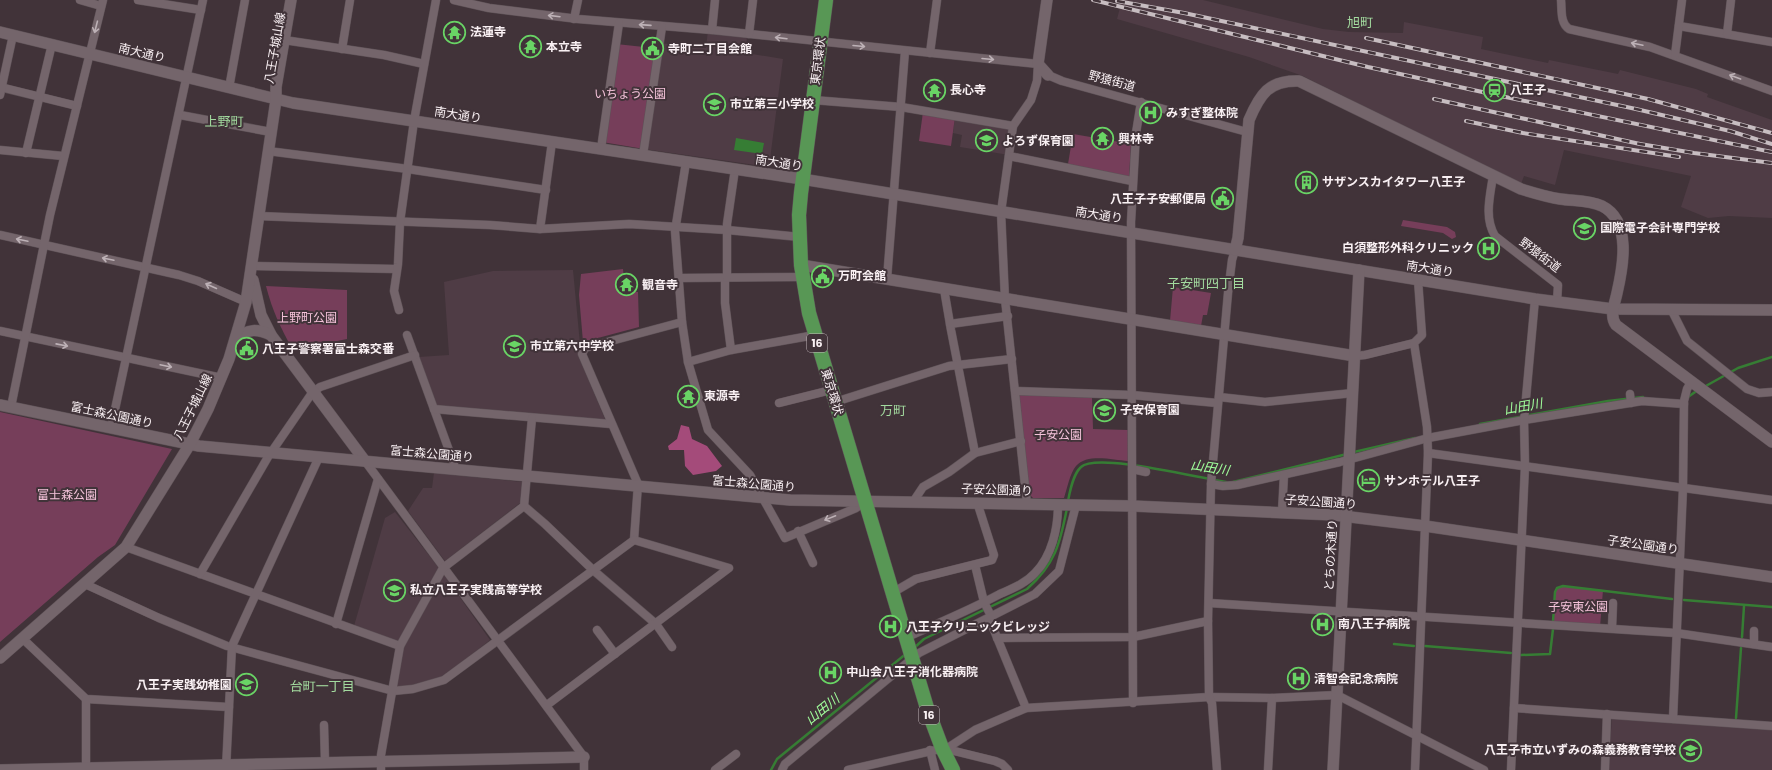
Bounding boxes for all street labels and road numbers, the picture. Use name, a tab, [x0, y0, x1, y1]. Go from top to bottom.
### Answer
street label: 八王子城山線	[260, 11, 289, 85]
street label: 東京環状	[806, 36, 829, 86]
street label: 南大通り	[117, 39, 167, 66]
street label: 野猿街道	[1087, 66, 1138, 95]
street label: 南大通り	[433, 102, 483, 127]
street label: 南大通り	[754, 150, 804, 175]
street label: 南大通り	[1074, 202, 1124, 227]
street label: 野猿街道	[1516, 233, 1565, 276]
street label: 南大通り	[1405, 256, 1455, 281]
road number: 16	[807, 334, 827, 352]
street label: 東京環状	[817, 366, 848, 417]
street label: 八王子城山線	[169, 371, 216, 443]
street label: 富士森公園通り	[69, 397, 155, 432]
street label: 富士森公園通り	[389, 441, 475, 466]
street label: 富士森公園通り	[711, 471, 797, 496]
street label: 子安公園通り	[961, 480, 1033, 499]
street label: 子安公園通り	[1285, 491, 1358, 512]
street label: とちの木通り	[1320, 519, 1341, 591]
street label: 子安公園通り	[1606, 531, 1680, 558]
road number: 16	[919, 706, 939, 724]

